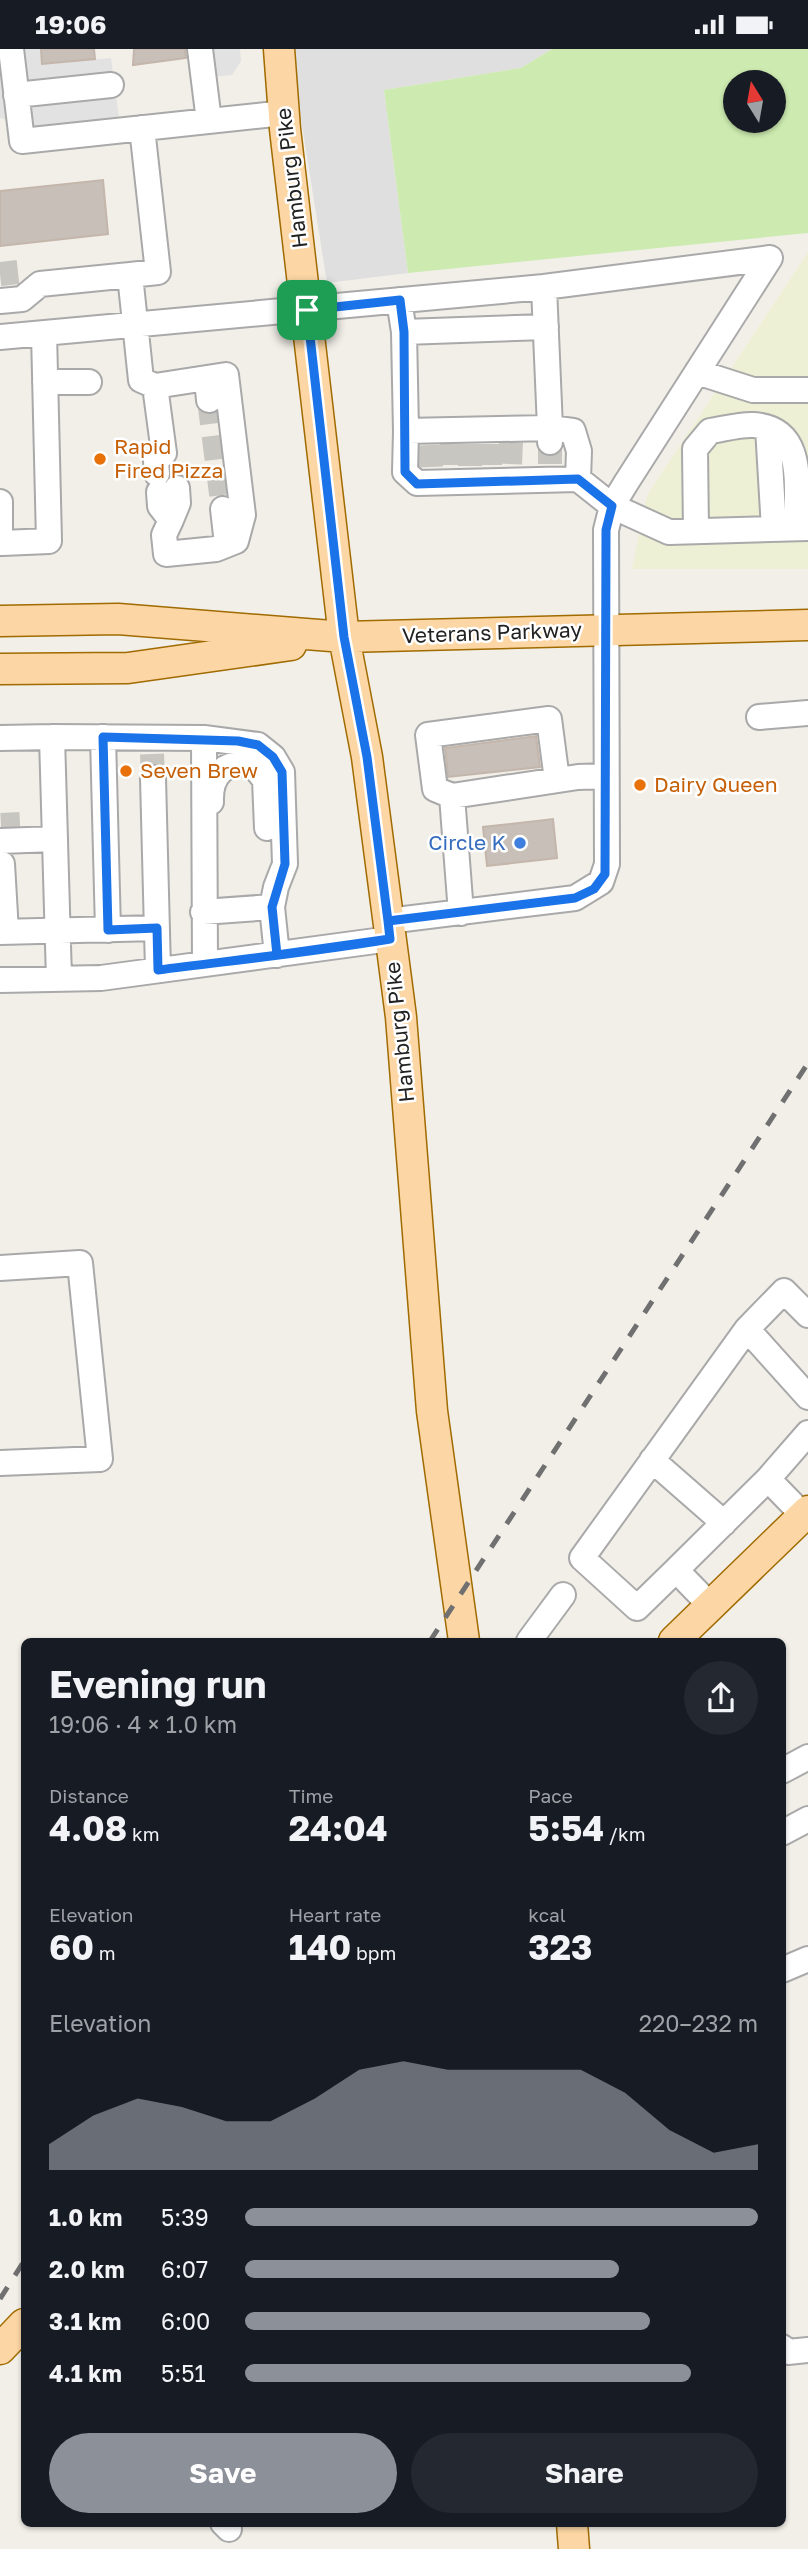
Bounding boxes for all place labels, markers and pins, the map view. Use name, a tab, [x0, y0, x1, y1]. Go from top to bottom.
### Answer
pin	[277, 280, 337, 340]
place label: Rapid Fired Pizza	[114, 433, 223, 483]
marker: Rapid Fired Pizza	[92, 451, 108, 467]
place label: Seven Brew	[140, 757, 258, 783]
marker: Seven Brew	[118, 763, 134, 779]
place label: Dairy Queen	[654, 771, 778, 797]
marker: Dairy Queen	[632, 777, 648, 793]
place label: Circle K	[428, 829, 506, 855]
marker: Circle K	[512, 835, 528, 851]

